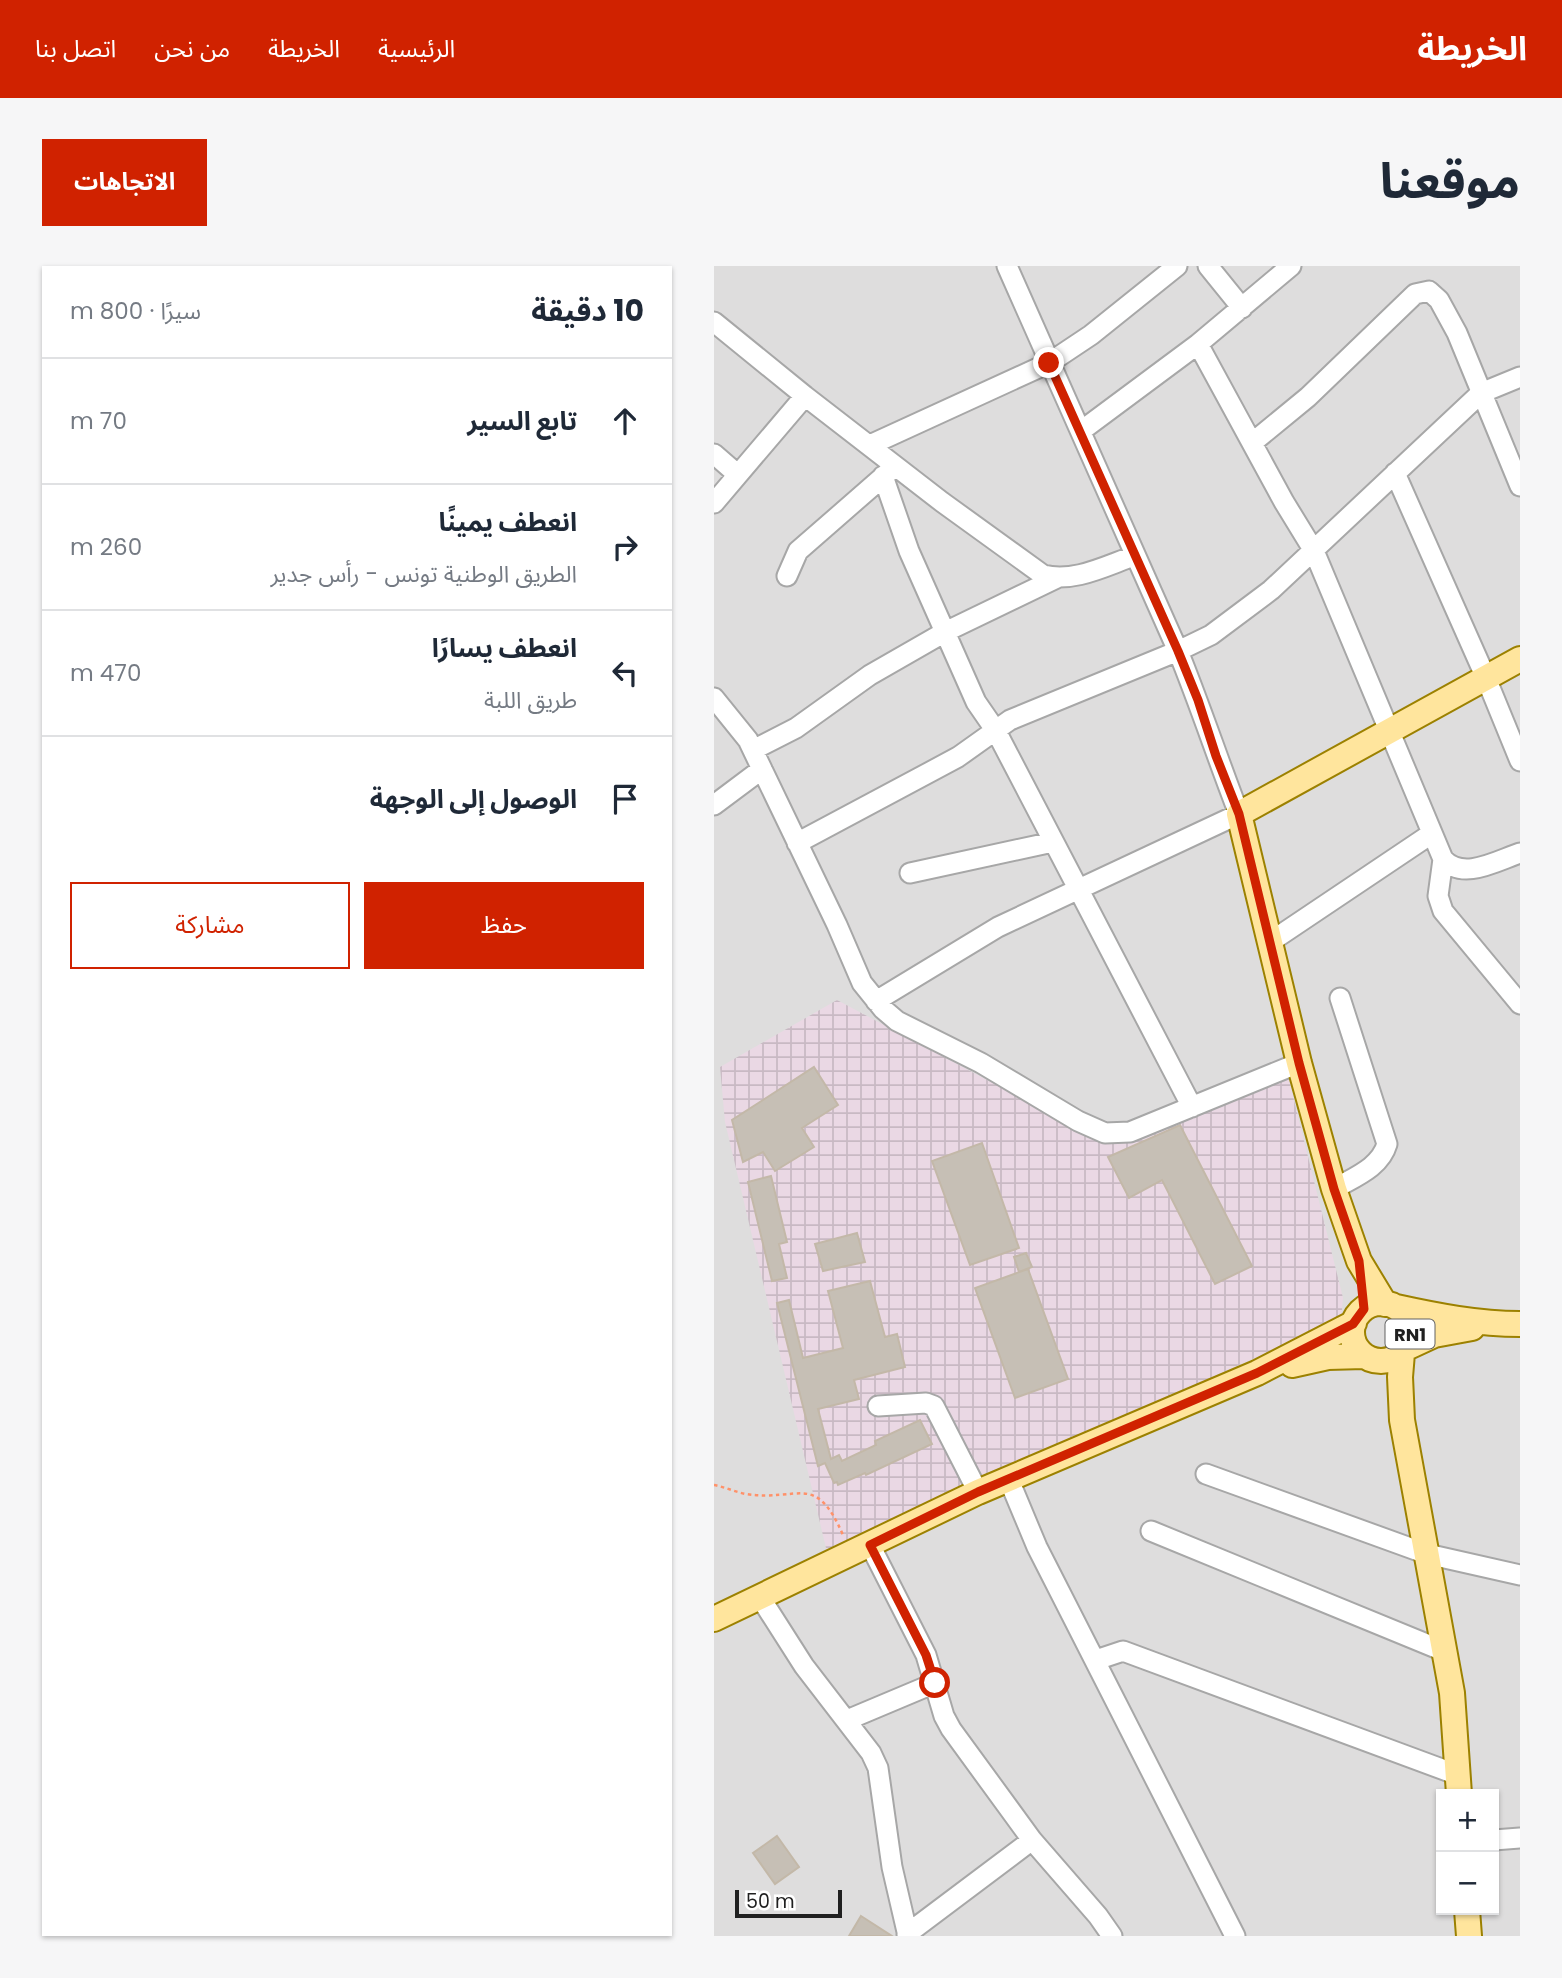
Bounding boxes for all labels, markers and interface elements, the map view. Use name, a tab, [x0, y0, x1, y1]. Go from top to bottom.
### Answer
text: الخريطة	[1417, 25, 1527, 72]
text: اتصل بنا	[35, 32, 116, 65]
text: من نحن	[154, 32, 230, 65]
text: الخريطة	[268, 32, 340, 65]
text: الرئيسية	[378, 32, 455, 65]
button: الاتجاهات	[42, 139, 207, 226]
text: موقعنا	[1380, 147, 1520, 215]
text: 10 دقيقة	[531, 289, 644, 332]
text: سيرًا · 800 m	[70, 295, 201, 327]
route end	[1033, 347, 1064, 378]
icon: ahead	[606, 402, 644, 440]
text: تابع السير	[467, 403, 577, 439]
text: 70 m	[70, 405, 127, 437]
text: انعطف يمينًا	[439, 504, 577, 540]
icon: right	[606, 528, 644, 566]
text: 260 m	[70, 531, 142, 563]
text: الطريق الوطنية تونس - رأس جدير	[270, 558, 577, 590]
text: انعطف يسارًا	[432, 630, 577, 666]
icon: left	[606, 654, 644, 692]
text: 470 m	[70, 657, 141, 689]
text: طريق اللبة	[484, 684, 577, 716]
icon: arrive	[606, 780, 644, 818]
text: الوصول إلى الوجهة	[370, 781, 577, 817]
button: مشاركة	[70, 882, 350, 969]
button: حفظ	[364, 882, 644, 969]
road number: RN1	[1386, 1320, 1434, 1349]
route start	[919, 1667, 950, 1698]
map controls	[1436, 1789, 1499, 1915]
button: +	[1436, 1789, 1499, 1852]
button: −	[1436, 1852, 1499, 1915]
scale bar	[735, 1887, 842, 1919]
text: 50 m	[746, 1888, 795, 1915]

